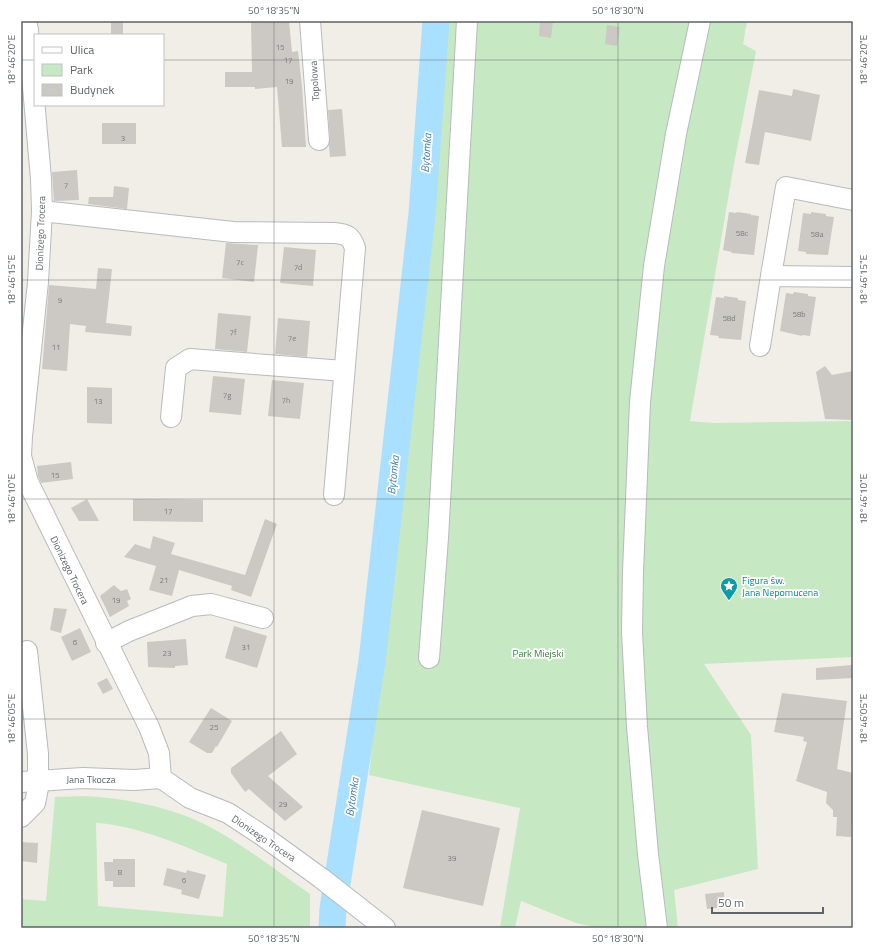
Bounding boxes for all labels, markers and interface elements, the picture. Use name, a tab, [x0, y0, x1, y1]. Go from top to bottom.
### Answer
text: 50°18'35"N	[248, 3, 300, 18]
text: 50°18'30"N	[592, 3, 644, 18]
text: 18°46'20"E	[4, 34, 19, 85]
legend	[34, 34, 164, 106]
text: 18°46'20"E	[856, 34, 871, 85]
text: Ulica	[70, 40, 94, 59]
house number: 15	[276, 41, 285, 53]
house number: 17	[284, 54, 292, 66]
text: Park	[70, 60, 93, 79]
street label: Topolowa	[306, 60, 323, 102]
house number: 19	[285, 75, 294, 87]
text: Budynek	[70, 80, 114, 99]
house number: 3	[121, 132, 125, 144]
water label: Bytomka	[417, 132, 435, 173]
house number: 7	[64, 179, 68, 191]
street label: Dionizego Trocera	[32, 196, 49, 271]
house number: 58c	[736, 227, 749, 239]
house number: 58a	[811, 228, 823, 240]
text: 18°46'15"E	[4, 254, 19, 305]
text: 18°46'15"E	[856, 254, 871, 305]
house number: 7c	[236, 256, 244, 268]
house number: 7d	[294, 261, 302, 273]
house number: 9	[58, 294, 63, 306]
house number: 58b	[792, 308, 806, 320]
house number: 58d	[722, 312, 736, 324]
house number: 7f	[229, 326, 237, 338]
house number: 7e	[288, 332, 296, 344]
house number: 11	[52, 341, 60, 353]
house number: 7g	[223, 389, 231, 401]
house number: 7h	[282, 394, 290, 406]
house number: 13	[94, 395, 102, 407]
water label: Bytomka	[383, 454, 403, 495]
house number: 15	[51, 469, 60, 481]
text: 18°46'10"E	[4, 473, 19, 524]
text: 18°46'10"E	[856, 473, 871, 524]
house number: 17	[164, 505, 172, 517]
street label: Dionizego Trocera	[46, 533, 93, 607]
place label: Figura św. Jana Nepomucena	[742, 573, 818, 600]
house number: 21	[160, 574, 168, 586]
place icon: Figura św. Jana Nepomucena	[719, 576, 739, 601]
house number: 19	[112, 594, 121, 606]
house number: 6	[73, 636, 78, 648]
house number: 31	[242, 641, 250, 653]
park label: Park Miejski	[513, 646, 563, 661]
house number: 23	[163, 647, 171, 659]
text: 18°46'05"E	[4, 693, 19, 744]
text: 18°46'05"E	[856, 693, 871, 744]
house number: 25	[210, 721, 219, 733]
street label: Jana Tkocza	[66, 772, 116, 787]
water label: Bytomka	[341, 776, 363, 817]
house number: 29	[279, 798, 288, 810]
street label: Dionizego Trocera	[229, 811, 299, 865]
house number: 39	[448, 852, 457, 864]
house number: 8	[118, 866, 123, 878]
house number: 6	[182, 874, 187, 886]
scale bar	[712, 889, 823, 915]
text: 50 m	[718, 893, 744, 912]
text: 50°18'35"N	[248, 931, 300, 946]
text: 50°18'30"N	[592, 931, 644, 946]

